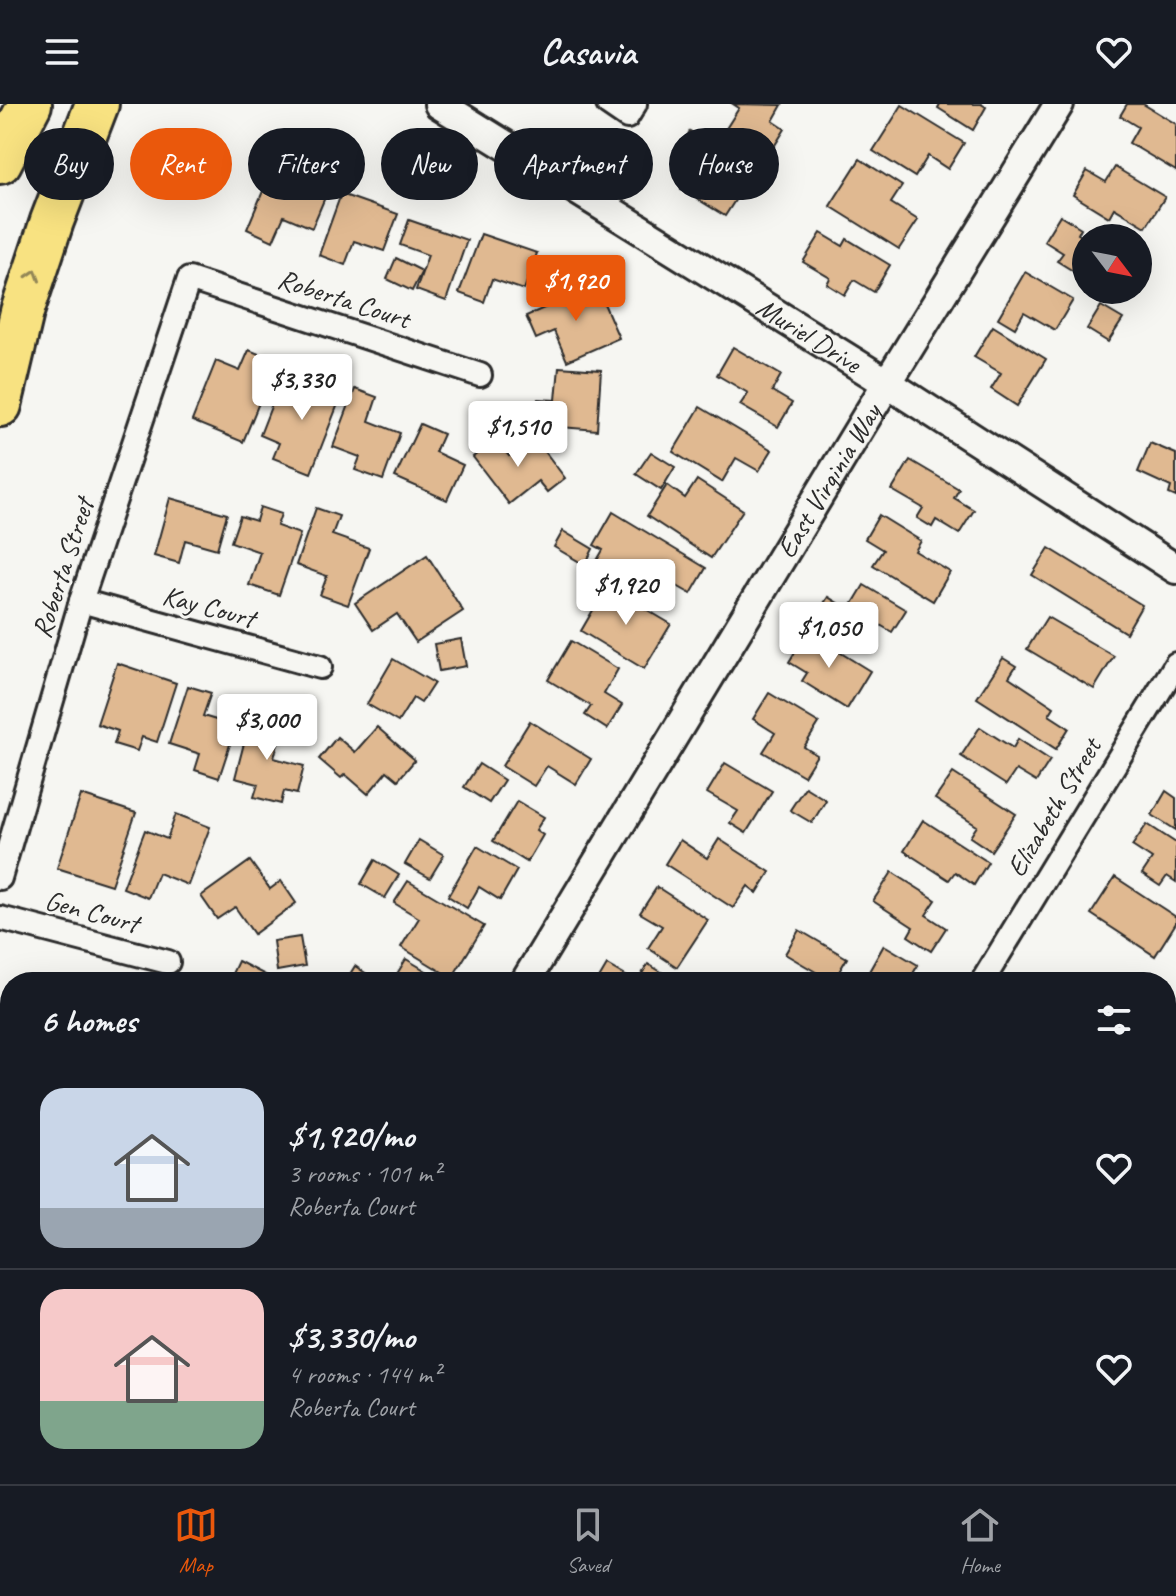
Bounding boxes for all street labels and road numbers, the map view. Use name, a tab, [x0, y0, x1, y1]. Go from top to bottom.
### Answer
street label: Roberta Court	[274, 261, 417, 337]
street label: Muriel Drive	[750, 289, 869, 382]
street label: East Virginia Way	[768, 395, 890, 564]
street label: Roberta Street	[24, 490, 103, 642]
street label: Kay Court	[159, 577, 262, 637]
street label: Elizabeth Street	[998, 729, 1110, 883]
street label: Gen Court	[41, 882, 146, 942]

